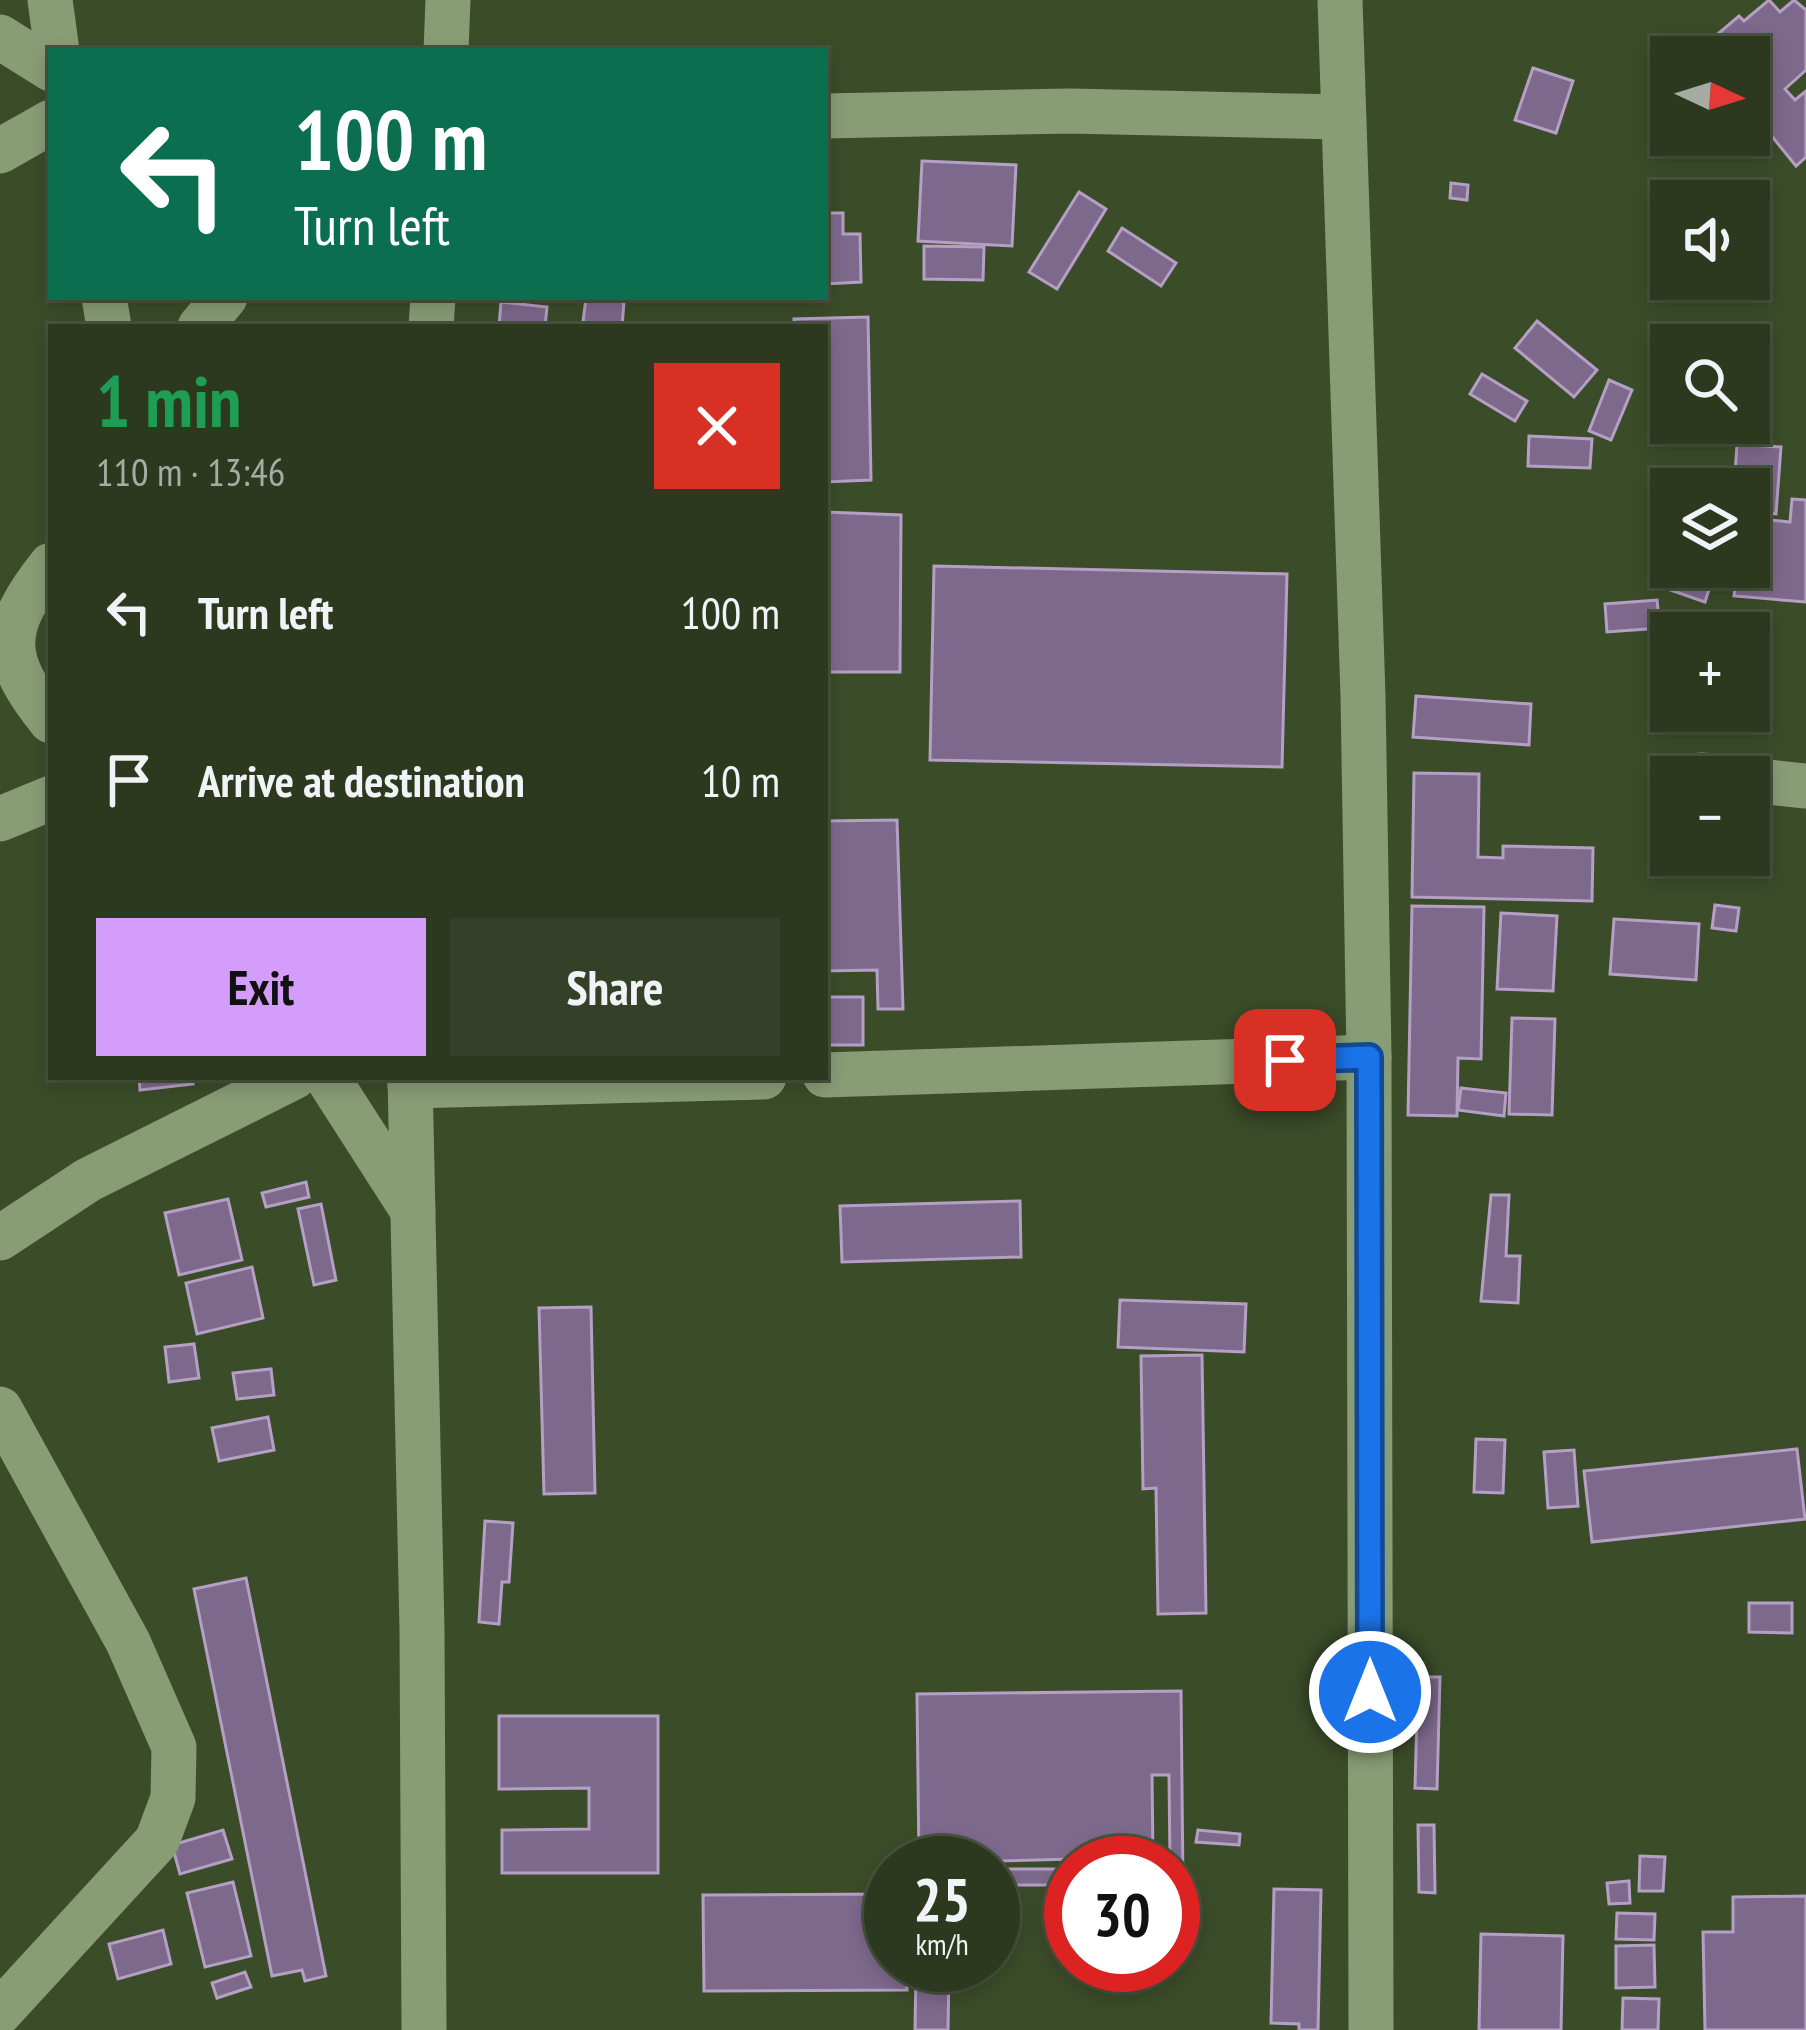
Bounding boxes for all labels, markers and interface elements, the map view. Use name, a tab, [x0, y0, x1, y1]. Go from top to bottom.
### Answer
north arrow	[1650, 36, 1770, 156]
map controls	[1650, 36, 1770, 876]
text: 100 m	[294, 84, 487, 193]
icon: left	[96, 96, 252, 252]
button: sound	[1650, 180, 1770, 300]
text: Turn left	[294, 190, 450, 260]
button: search	[1650, 324, 1770, 444]
text: 1 min	[96, 354, 241, 447]
button: close	[654, 363, 780, 489]
text: 110 m · 13:46	[96, 446, 285, 497]
button: layers	[1650, 468, 1770, 588]
icon: left	[96, 579, 162, 645]
text: Turn left	[198, 583, 333, 641]
text: 100 m	[680, 583, 780, 641]
button: +	[1650, 612, 1770, 732]
icon: arrive	[96, 747, 162, 813]
text: Arrive at destination	[198, 751, 525, 809]
text: 10 m	[701, 751, 780, 809]
button: −	[1650, 756, 1770, 876]
button: Exit	[96, 918, 426, 1056]
button: Share	[450, 918, 780, 1056]
pin	[1234, 1009, 1336, 1111]
icon: arrive	[1252, 1027, 1318, 1093]
position arrow	[1307, 1629, 1433, 1755]
speed limit sign: 30	[1044, 1836, 1200, 1992]
text: 25	[913, 1860, 971, 1938]
text: km/h	[915, 1924, 969, 1963]

